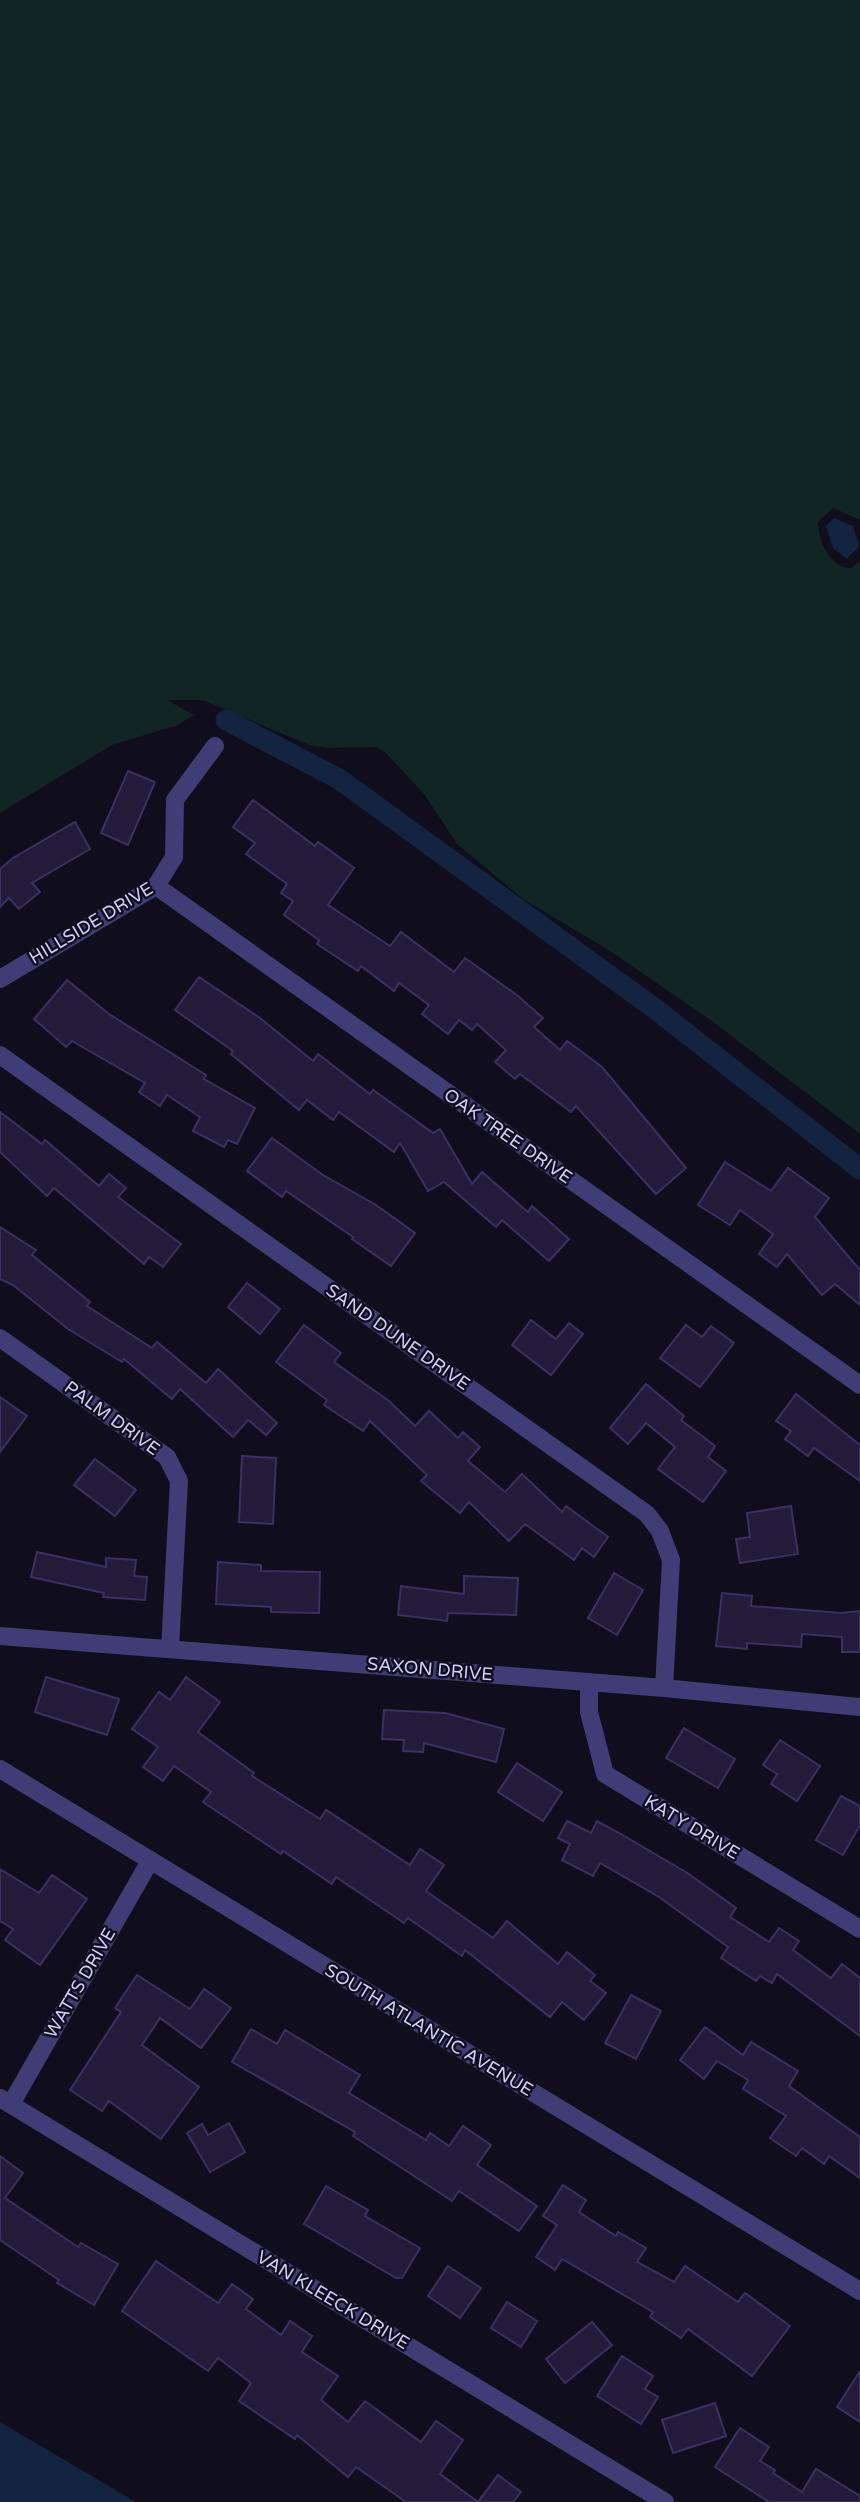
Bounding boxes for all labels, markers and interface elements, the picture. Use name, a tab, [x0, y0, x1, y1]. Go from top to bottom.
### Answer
street label: HILLSIDE DRIVE	[25, 877, 157, 969]
street label: OAK TREE DRIVE	[440, 1084, 576, 1188]
street label: SAND DUNE DRIVE	[322, 1279, 474, 1395]
street label: PALM DRIVE	[60, 1376, 164, 1460]
street label: SAXON DRIVE	[366, 1653, 494, 1685]
street label: KATY DRIVE	[640, 1790, 744, 1864]
street label: WATTS DRIVE	[40, 1924, 120, 2042]
street label: SOUTH ATLANTIC AVENUE	[321, 1959, 537, 2101]
street label: VAN KLEECK DRIVE	[253, 2246, 413, 2354]

